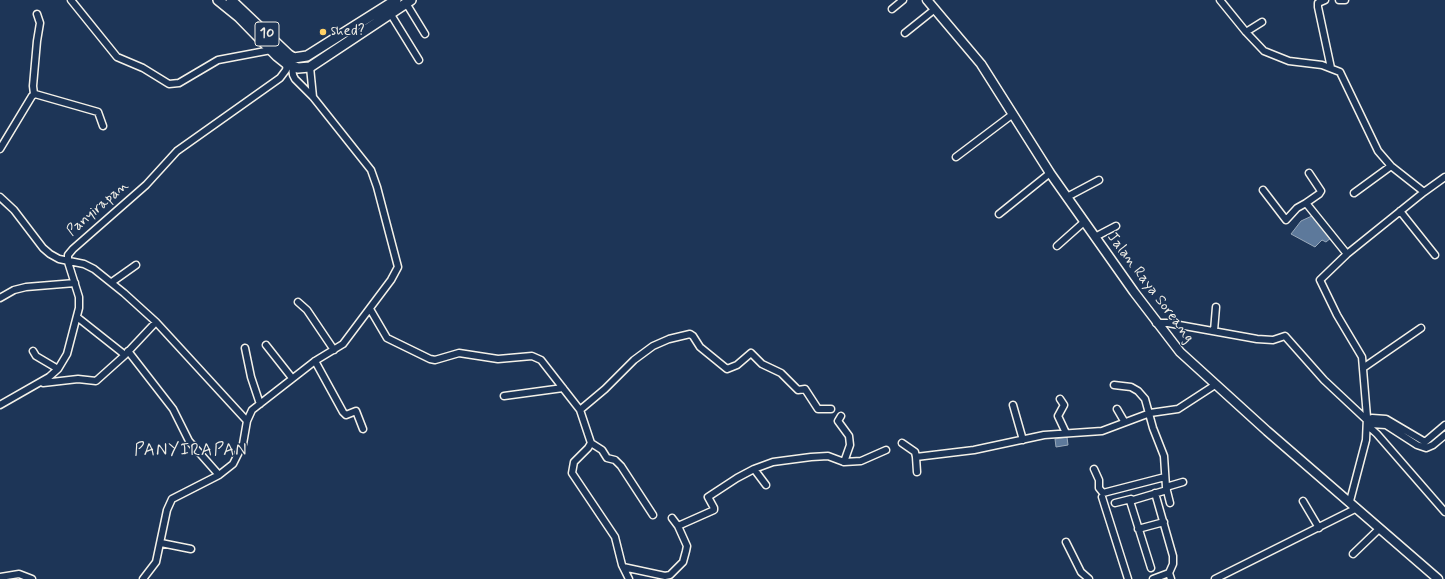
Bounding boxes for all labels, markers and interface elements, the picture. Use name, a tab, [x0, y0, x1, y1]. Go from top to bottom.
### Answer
road number: 10	[255, 22, 279, 46]
place label: shed?	[331, 23, 365, 41]
marker: shed?	[318, 27, 328, 37]
street label: Panyirapan	[63, 177, 133, 241]
street label: Jalan Raya Soreang	[1103, 229, 1197, 347]
district label: PANYIRAPAN	[135, 441, 247, 461]

